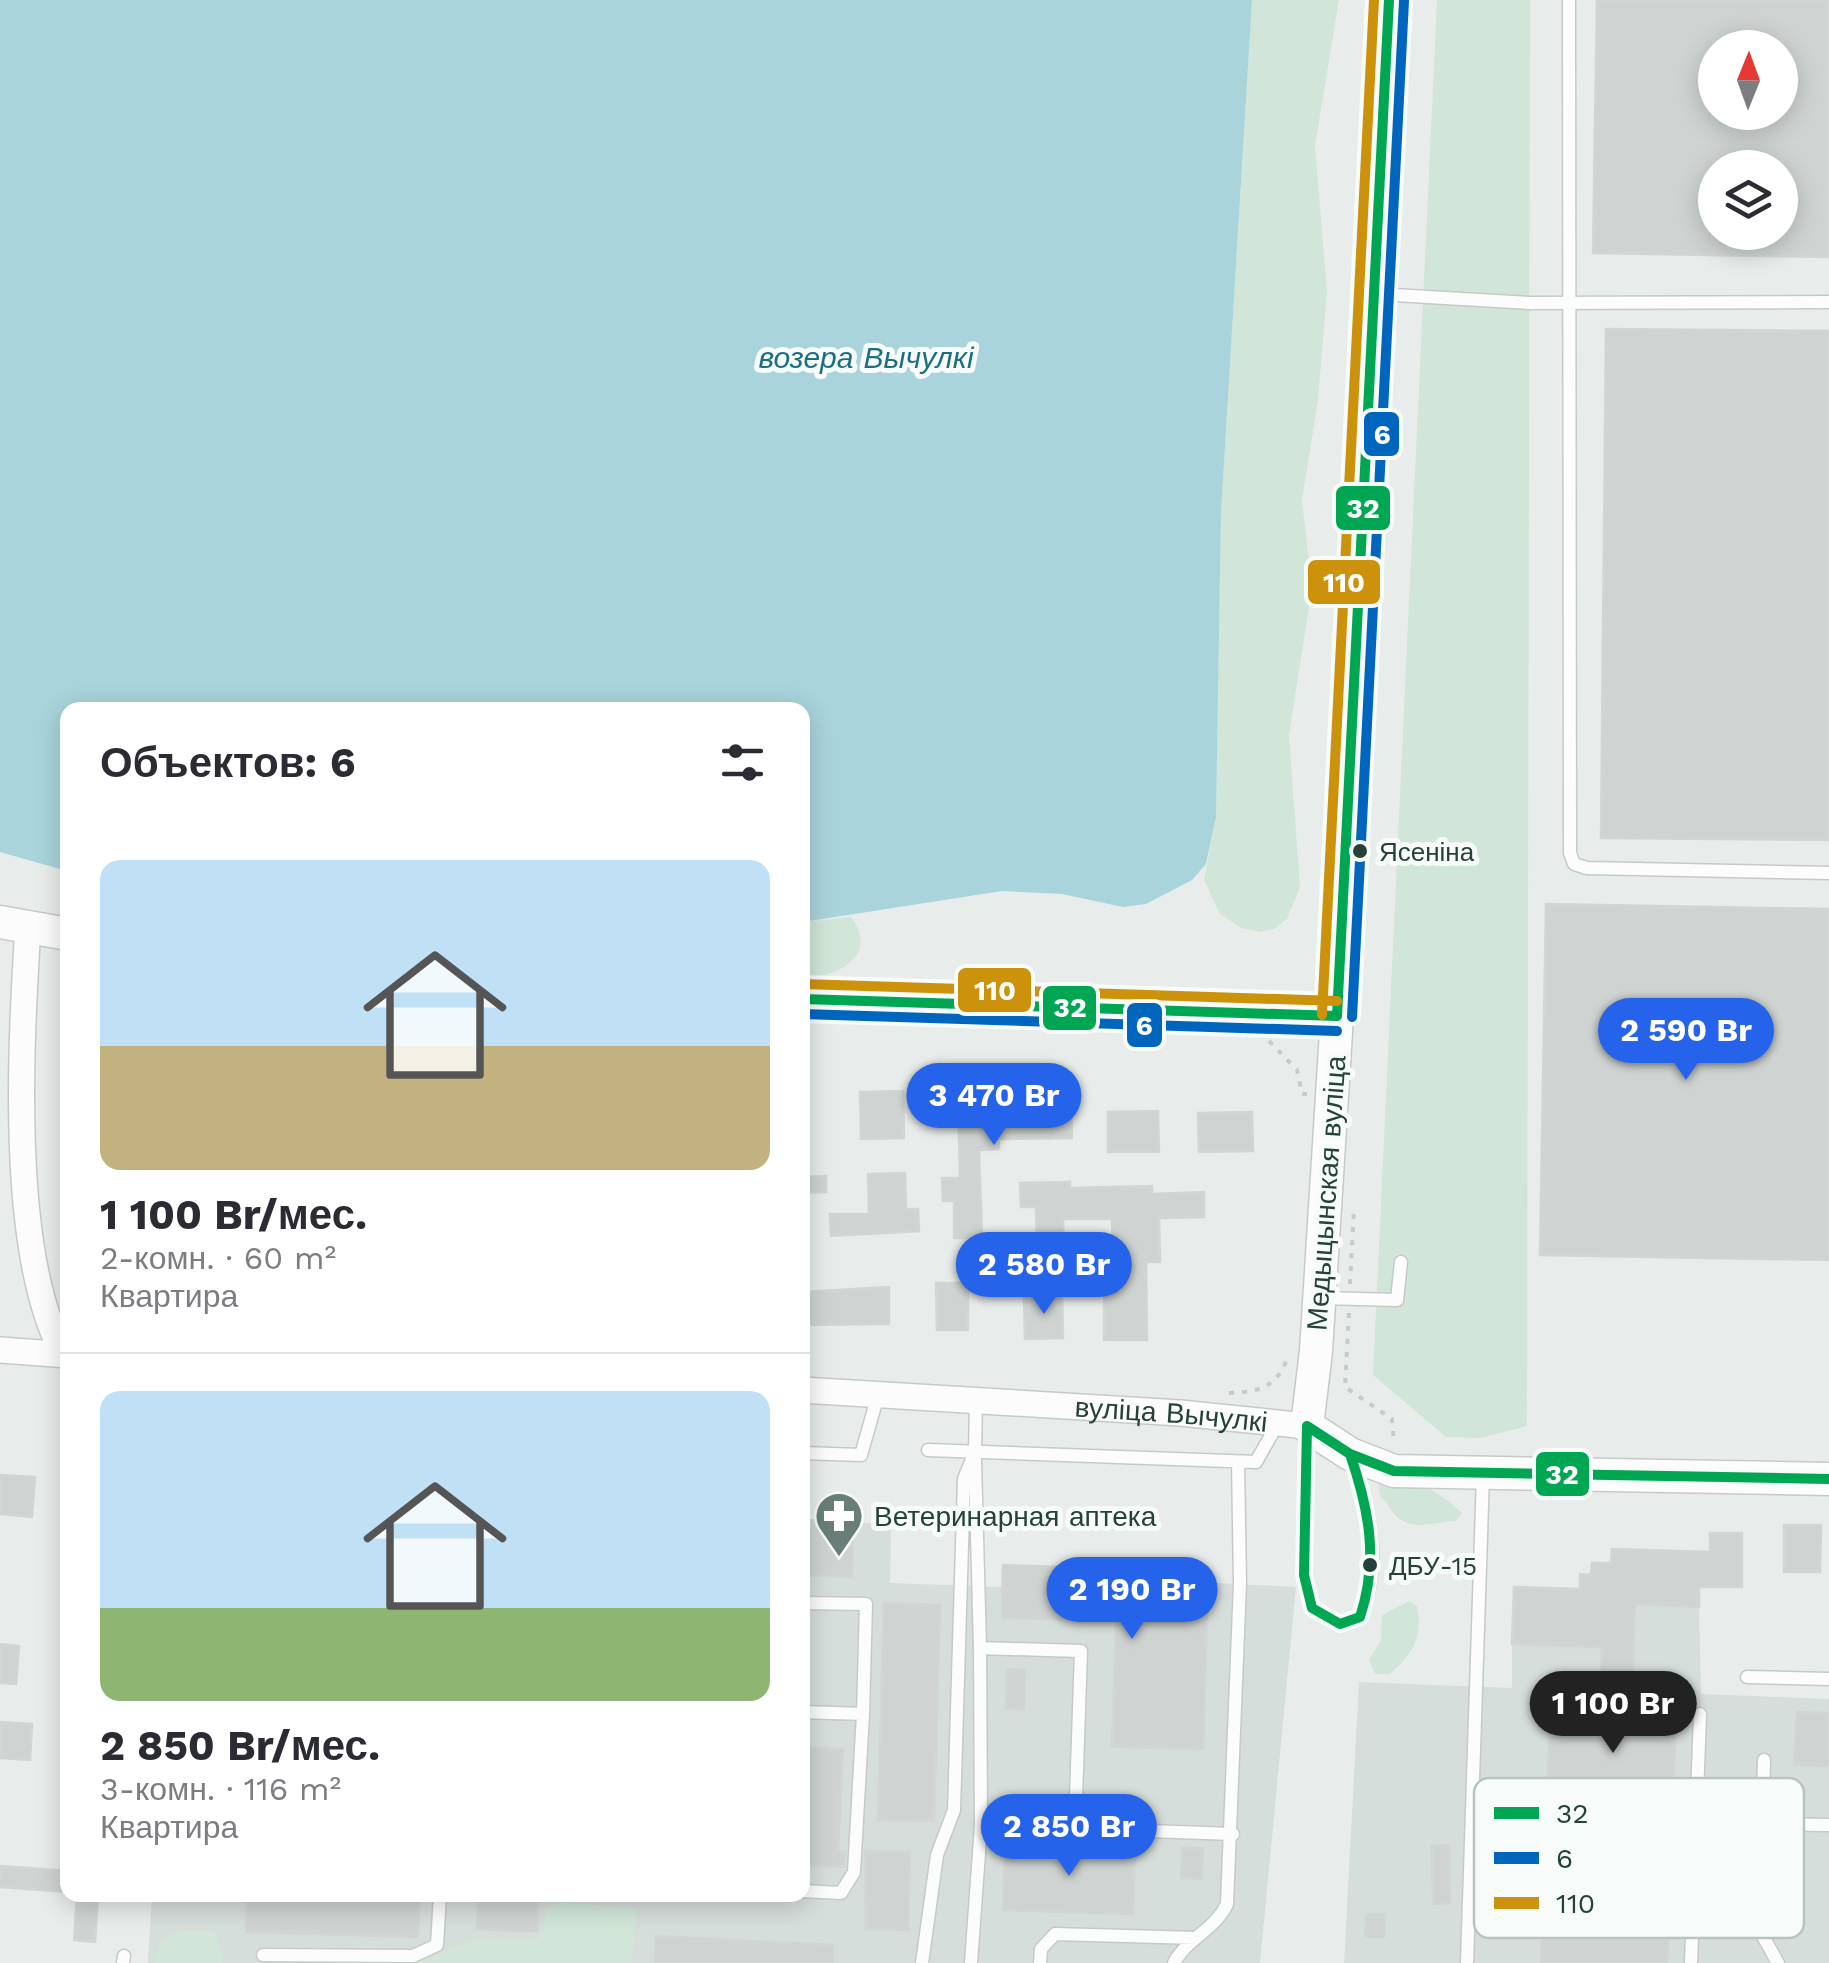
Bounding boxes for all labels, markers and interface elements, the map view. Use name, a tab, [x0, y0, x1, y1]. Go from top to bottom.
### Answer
north arrow	[1698, 30, 1798, 130]
map controls	[1698, 30, 1798, 250]
button: layers	[1698, 150, 1798, 250]
water label: возера Вычулкі	[758, 340, 975, 375]
line badge: 6	[1362, 410, 1401, 458]
text: 6	[1373, 418, 1391, 451]
line badge: 32	[1334, 484, 1392, 532]
text: 32	[1346, 492, 1380, 525]
line badge: 110	[1306, 558, 1382, 606]
text: 110	[1323, 566, 1365, 599]
icon: filters	[715, 735, 770, 790]
text: Объектов: 6	[100, 738, 356, 787]
place label: Ясеніна	[1379, 837, 1475, 867]
marker: Ясеніна	[1350, 841, 1370, 861]
icon: home	[345, 925, 525, 1105]
line badge: 110	[956, 966, 1033, 1014]
text: 110	[974, 974, 1016, 1007]
line badge: 32	[1041, 984, 1098, 1032]
text: 32	[1053, 991, 1087, 1024]
pin: 2 590 Br	[1583, 998, 1789, 1083]
line badge: 6	[1125, 1001, 1164, 1049]
text: 6	[1135, 1009, 1153, 1042]
text: 2 590 Br	[1620, 1011, 1752, 1049]
street label: Медыцынская вуліца	[1300, 1054, 1353, 1332]
pin: 3 470 Br	[891, 1063, 1097, 1148]
text: 3 470 Br	[928, 1076, 1060, 1114]
text: 1 100 Br/мес.	[100, 1190, 367, 1239]
pin: 2 580 Br	[941, 1232, 1147, 1317]
text: 2-комн. · 60 m²	[100, 1239, 336, 1277]
text: 2 580 Br	[978, 1245, 1110, 1283]
text: Квартира	[100, 1277, 238, 1315]
street label: вуліца Вычулкі	[1074, 1391, 1269, 1439]
line badge: 32	[1534, 1450, 1591, 1498]
icon: home	[345, 1456, 525, 1636]
text: 32	[1545, 1458, 1579, 1491]
pharmacy icon: Ветеринарная аптека	[813, 1490, 865, 1558]
place label: Ветеринарная аптека	[874, 1500, 1157, 1533]
place label: ДБУ-15	[1389, 1551, 1477, 1581]
marker: ДБУ-15	[1360, 1555, 1380, 1575]
pin: 2 190 Br	[1029, 1557, 1235, 1642]
text: 2 190 Br	[1069, 1570, 1195, 1608]
pin: 1 100 Br	[1510, 1671, 1716, 1756]
text: 1 100 Br	[1552, 1684, 1674, 1722]
text: 2 850 Br/мес.	[100, 1721, 380, 1770]
text: 3-комн. · 116 m²	[100, 1770, 341, 1808]
legend	[1474, 1778, 1804, 1938]
pin: 2 850 Br	[966, 1794, 1172, 1879]
text: 32	[1556, 1797, 1589, 1830]
text: 2 850 Br	[1003, 1807, 1135, 1845]
text: Квартира	[100, 1808, 238, 1846]
text: 6	[1556, 1842, 1573, 1875]
text: 110	[1556, 1887, 1595, 1920]

